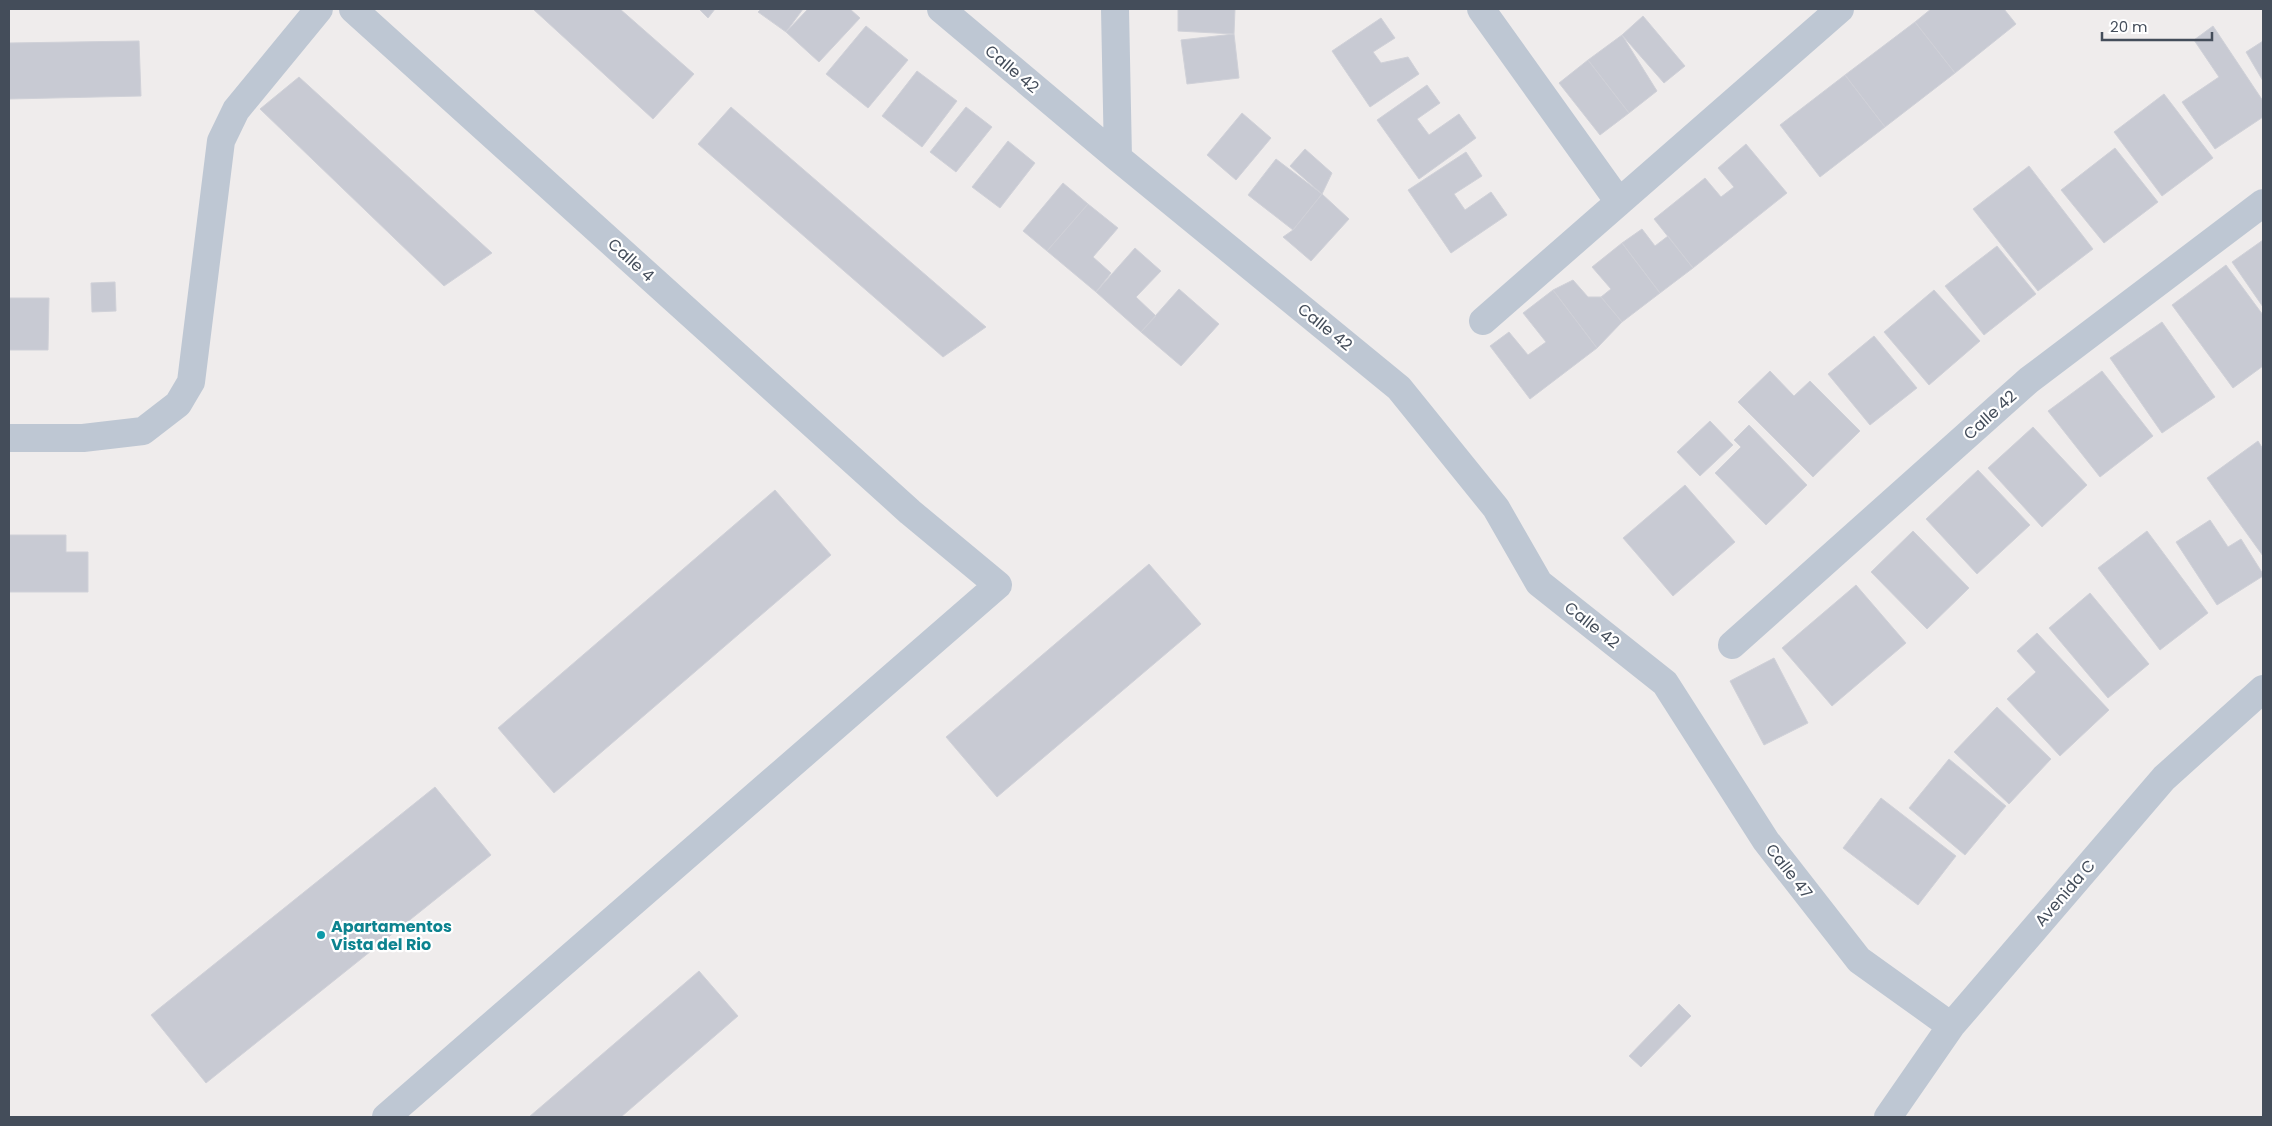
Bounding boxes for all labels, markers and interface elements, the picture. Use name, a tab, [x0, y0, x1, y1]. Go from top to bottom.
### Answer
scale bar	[2102, 10, 2212, 42]
text: 20 m	[2110, 16, 2148, 37]
street label: Calle 42	[980, 39, 1044, 99]
street label: Calle 4	[603, 233, 659, 287]
street label: Calle 42	[1293, 298, 1357, 356]
street label: Calle 42	[1958, 385, 2022, 445]
street label: Calle 42	[1560, 596, 1624, 654]
street label: Calle 47	[1760, 839, 1818, 904]
street label: Avenida C	[2029, 854, 2101, 932]
place label: Apartamentos Vista del Rio	[331, 915, 452, 956]
marker: Apartamentos Vista del Rio	[315, 929, 327, 941]

